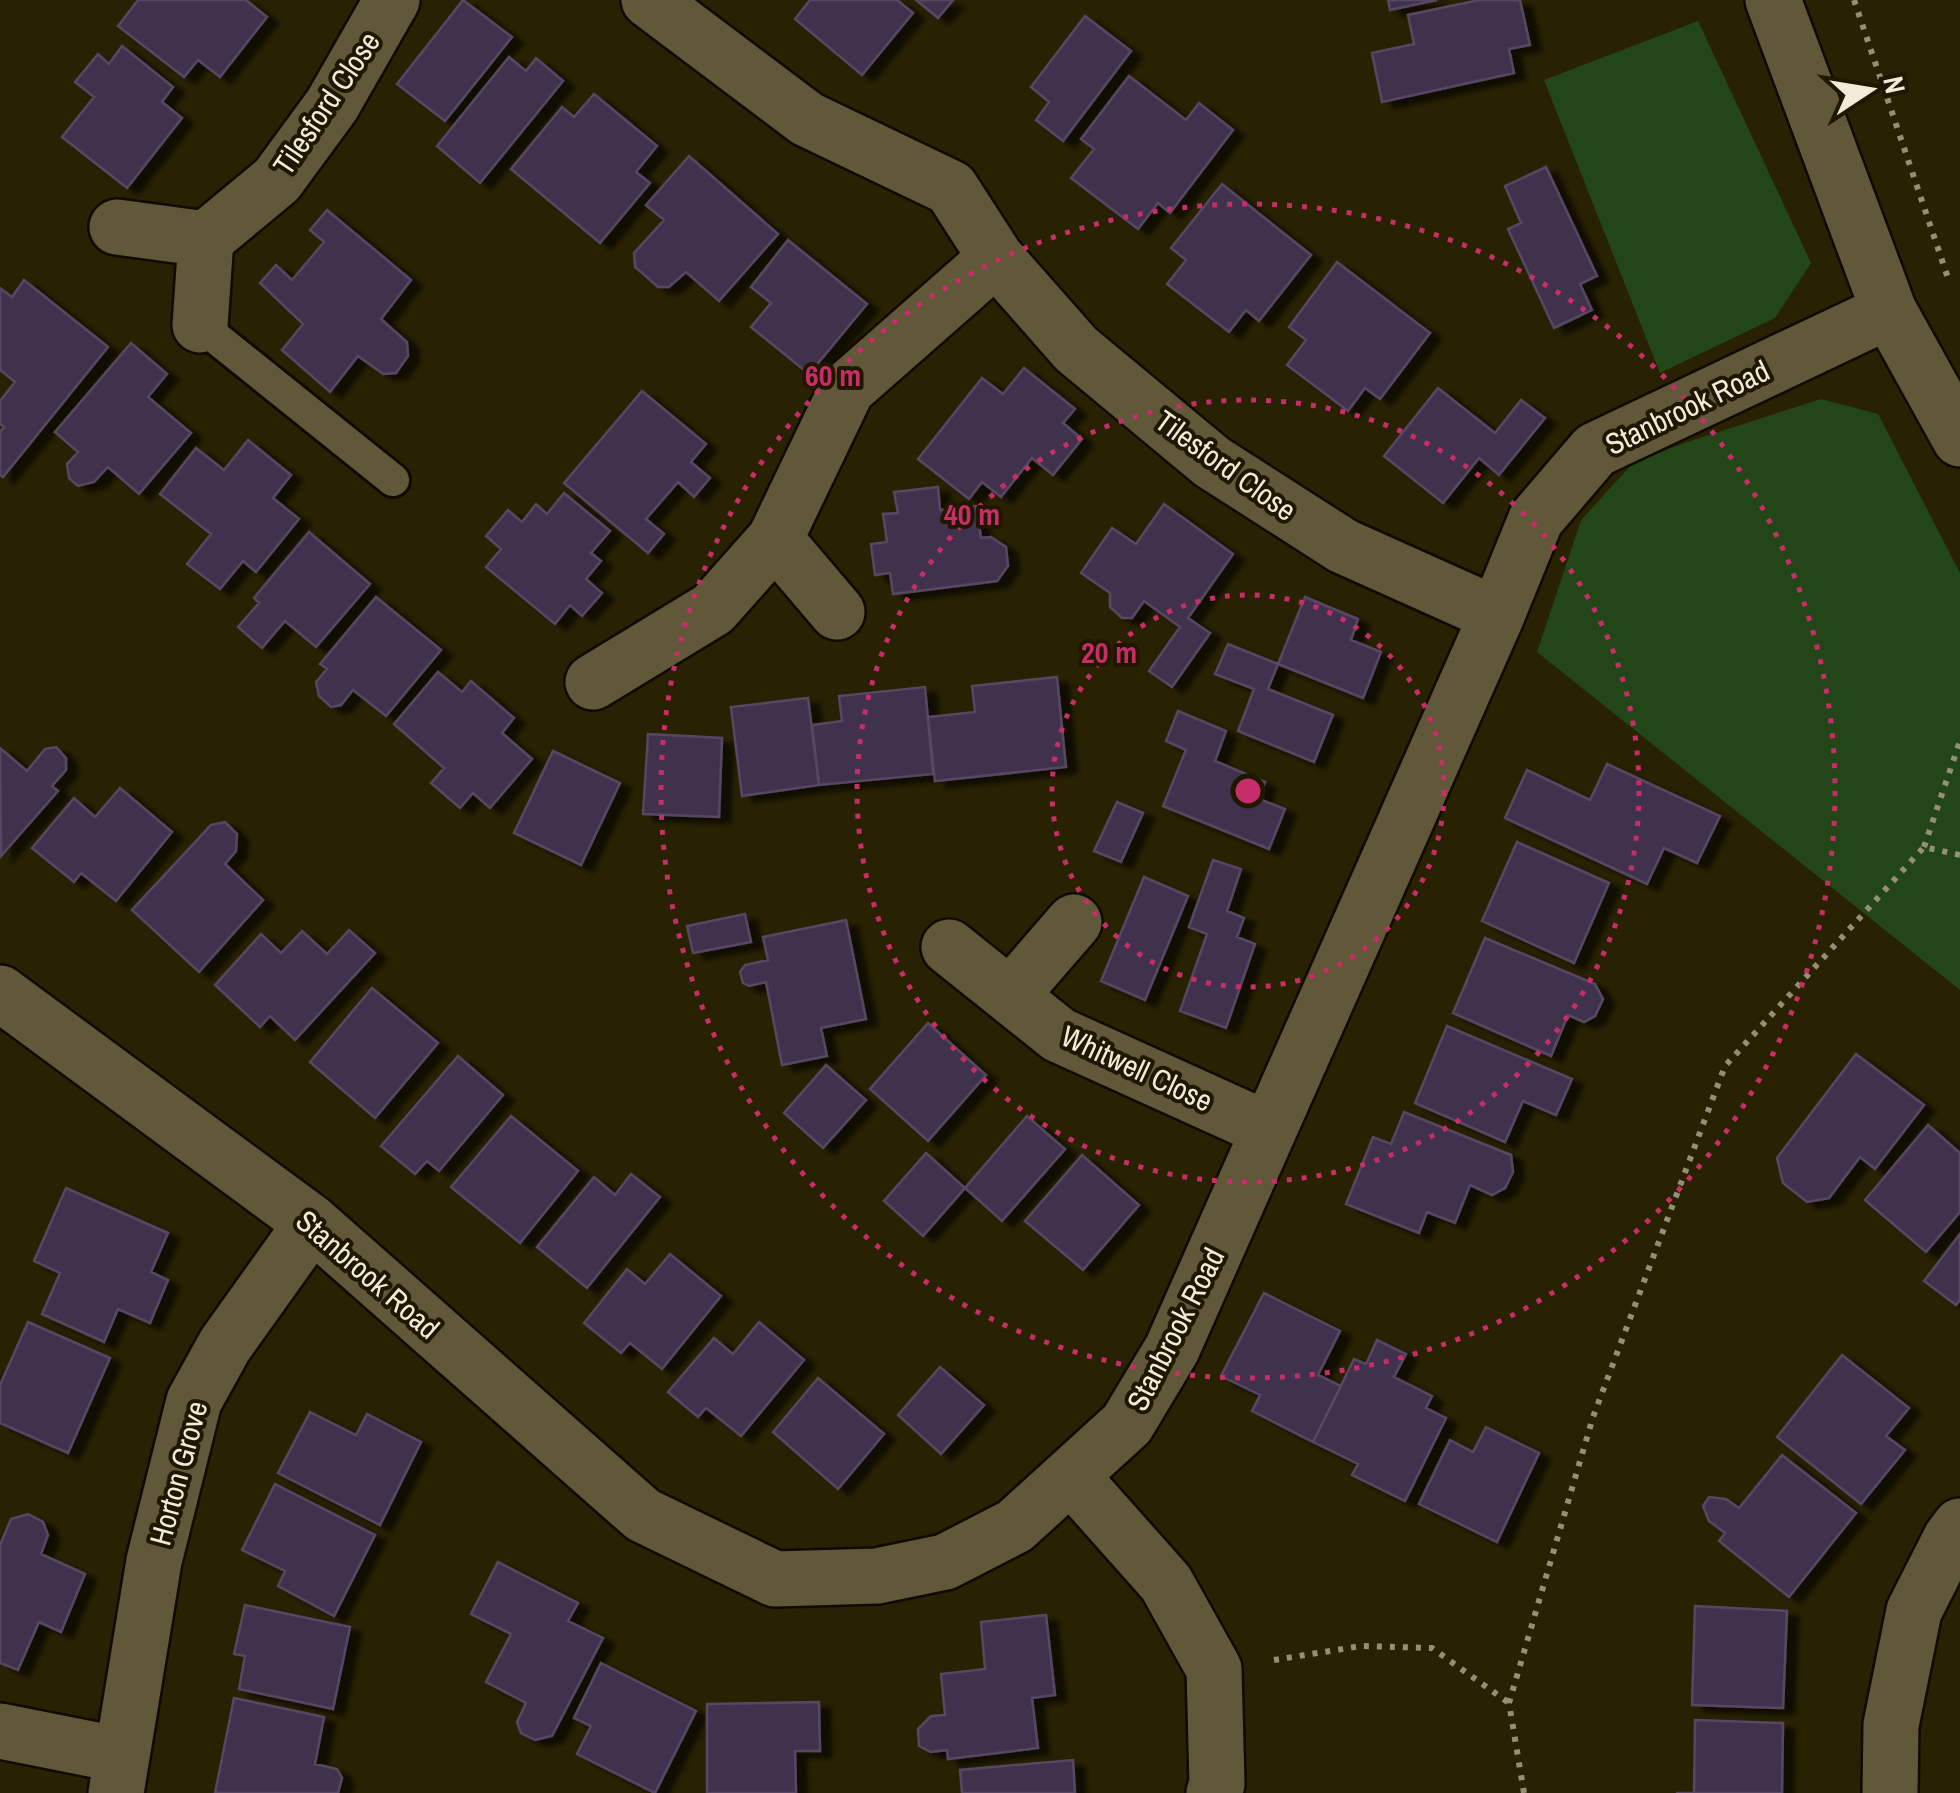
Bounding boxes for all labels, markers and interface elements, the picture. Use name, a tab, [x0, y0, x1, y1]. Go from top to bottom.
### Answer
street label: Tilesford Close	[263, 23, 389, 183]
north arrow	[1820, 40, 1920, 140]
text: N	[1874, 73, 1915, 97]
street label: Stanbrook Road	[1598, 350, 1776, 464]
text: 60 m	[805, 355, 861, 395]
street label: Tilesford Close	[1148, 400, 1304, 530]
text: 40 m	[944, 494, 1000, 534]
text: 20 m	[1081, 632, 1137, 672]
centre of rings	[1230, 773, 1266, 809]
street label: Whitwell Close	[1055, 1015, 1219, 1121]
street label: Stanbrook Road	[288, 1201, 448, 1347]
street label: Stanbrook Road	[1117, 1241, 1233, 1417]
street label: Horton Grove	[140, 1397, 216, 1549]

